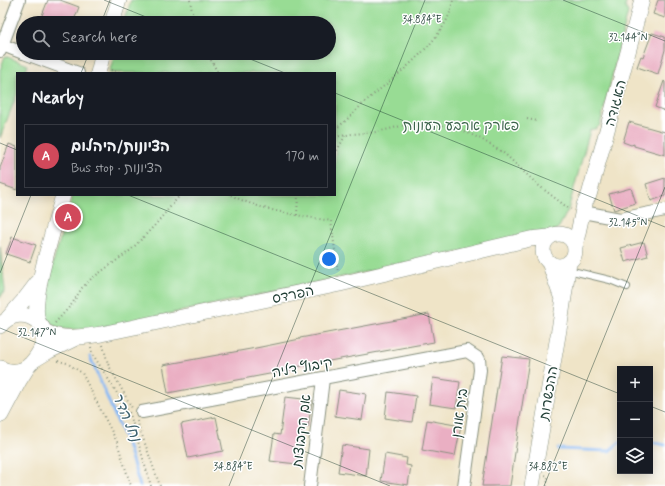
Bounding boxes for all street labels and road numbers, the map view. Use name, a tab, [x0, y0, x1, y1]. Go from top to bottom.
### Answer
street label: האגודה	[601, 78, 631, 129]
street label: הפרדס	[271, 282, 316, 308]
street label: קיבוץ דליה	[271, 354, 334, 382]
street label: ההכשרות	[535, 365, 563, 423]
street label: בית אורן	[448, 387, 472, 439]
street label: אם הקבוצות	[288, 393, 315, 470]

